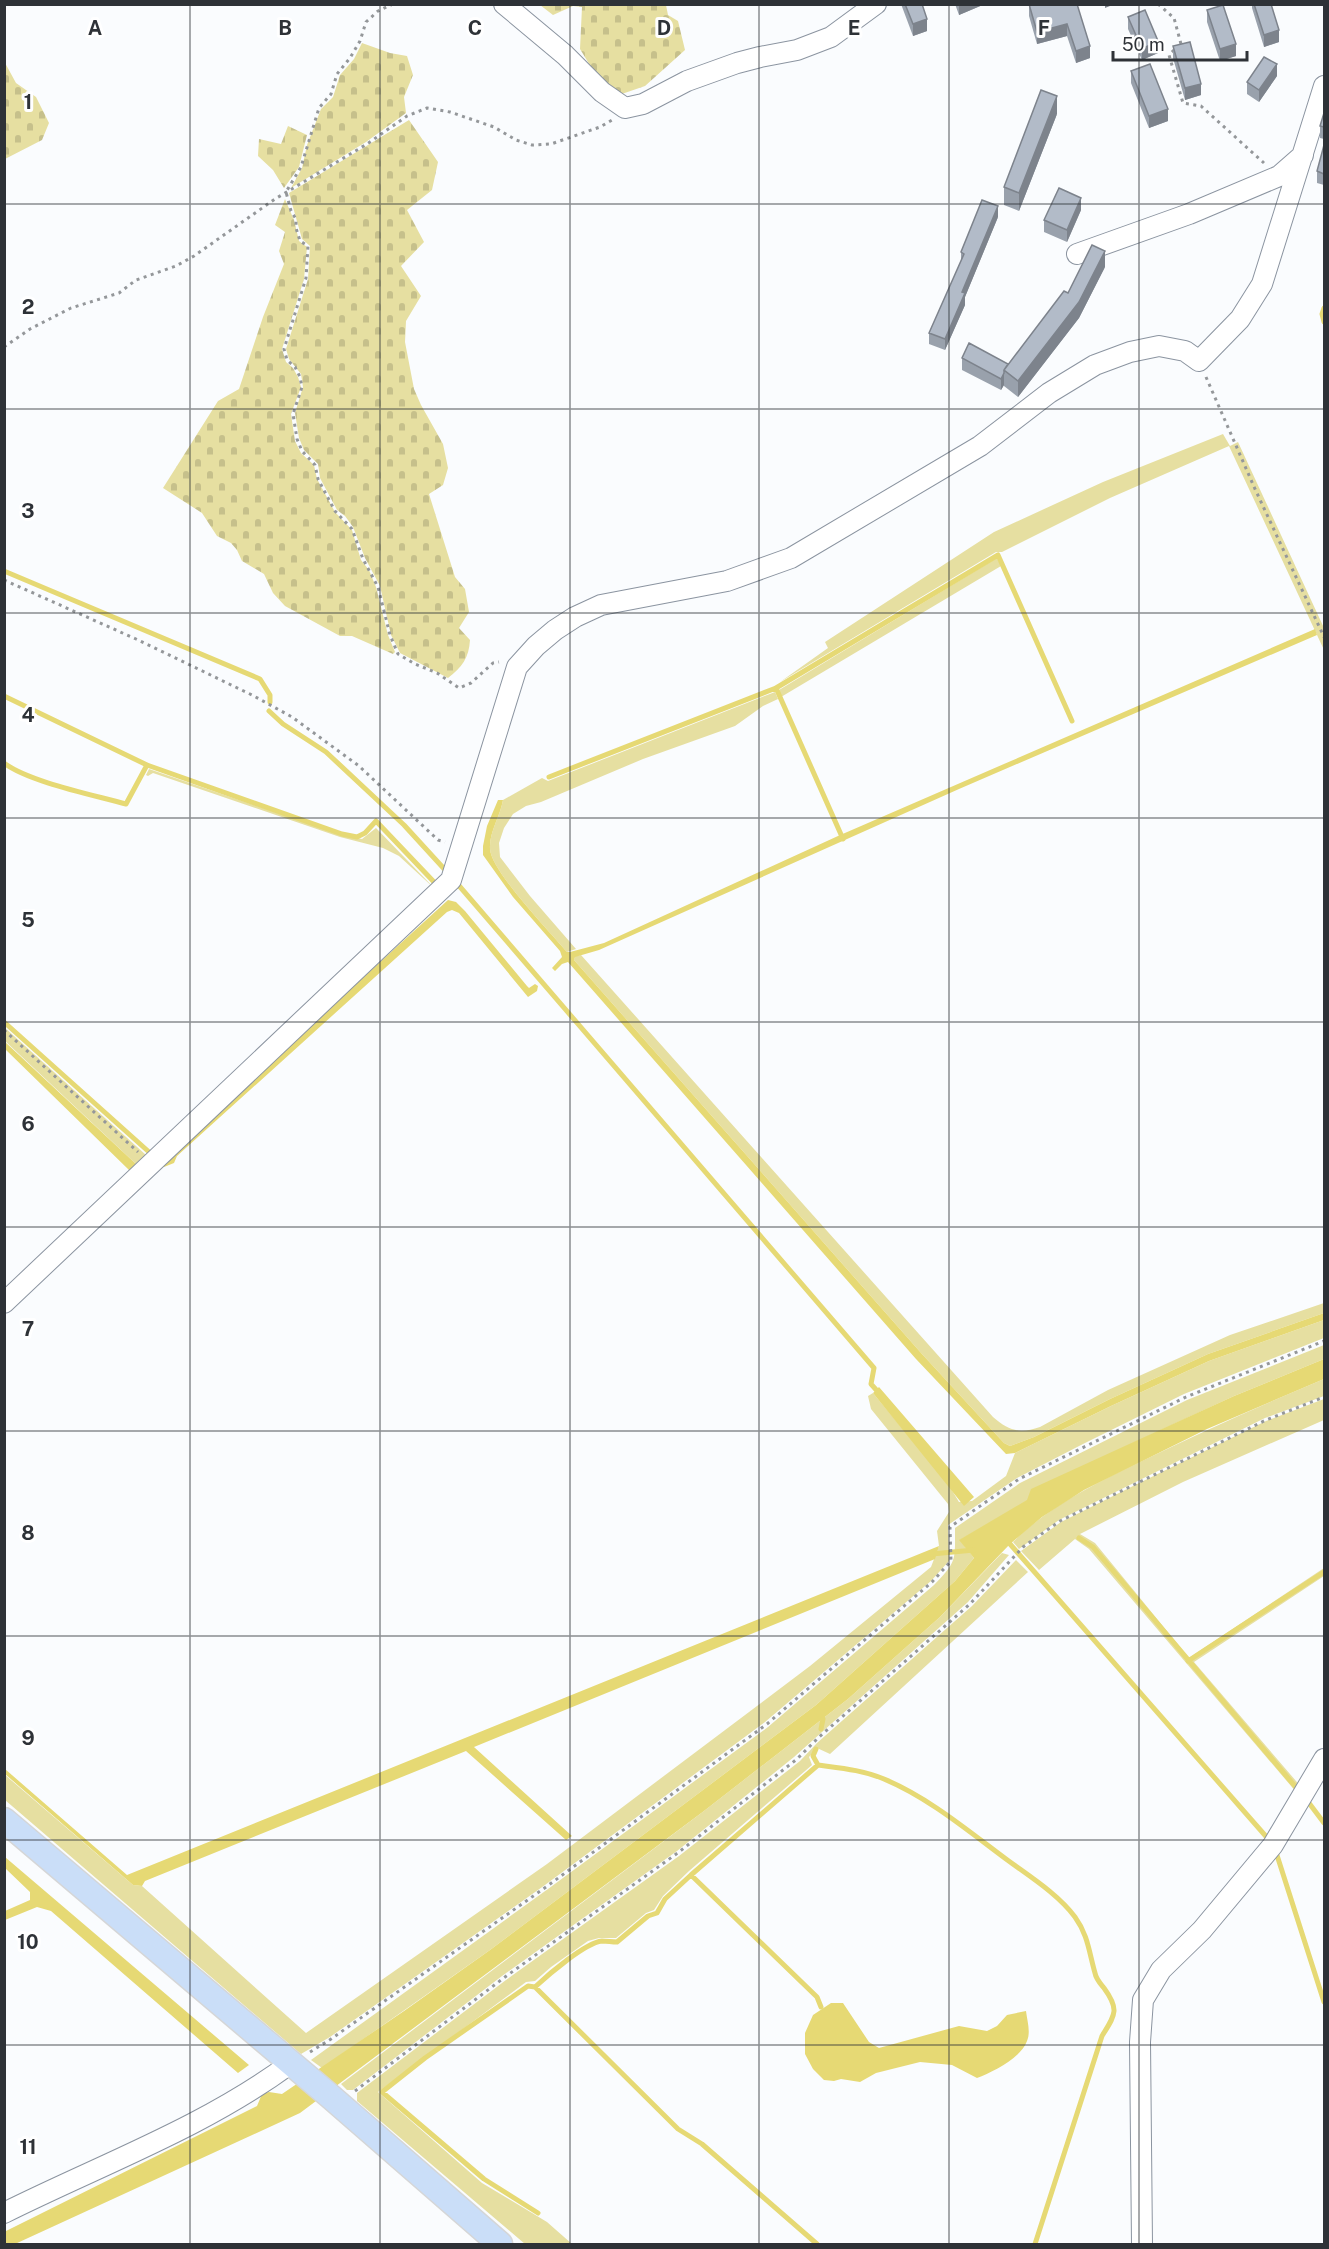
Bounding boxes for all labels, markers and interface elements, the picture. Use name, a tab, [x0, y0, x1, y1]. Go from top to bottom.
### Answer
text: A	[88, 16, 102, 40]
text: B	[278, 16, 292, 40]
text: C	[468, 16, 482, 40]
text: D	[657, 16, 671, 40]
text: E	[848, 16, 860, 40]
text: F	[1038, 16, 1050, 40]
scale bar	[1113, 24, 1246, 62]
text: 50 m	[1122, 34, 1165, 55]
text: 1	[24, 90, 32, 114]
text: 2	[22, 295, 34, 319]
text: 3	[21, 499, 35, 523]
text: 4	[21, 703, 35, 727]
text: 5	[21, 908, 35, 932]
text: 6	[21, 1112, 35, 1136]
text: 7	[22, 1317, 34, 1341]
text: 8	[21, 1521, 35, 1545]
text: 9	[21, 1726, 35, 1750]
text: 10	[17, 1930, 39, 1954]
text: 11	[19, 2135, 37, 2159]

